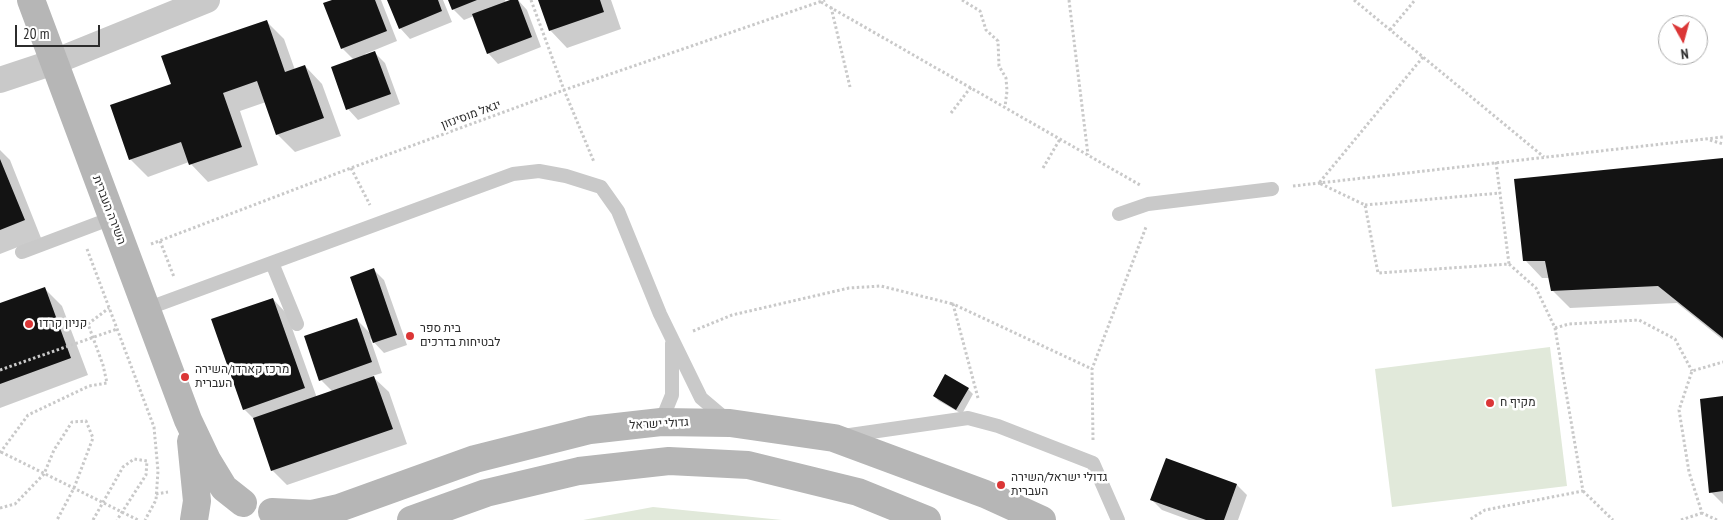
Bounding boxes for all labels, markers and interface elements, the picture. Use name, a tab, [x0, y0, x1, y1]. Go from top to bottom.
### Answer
scale bar	[18, 15, 102, 47]
north arrow	[1658, 15, 1708, 65]
text: 20 m	[23, 24, 49, 43]
text: N	[1680, 45, 1690, 63]
street label: יגאל מוסינזון	[439, 98, 503, 132]
street label: השירה העברית	[89, 173, 129, 247]
place label: קניון קרדו	[39, 317, 87, 331]
marker: קניון קרדו	[23, 318, 35, 330]
place label: בית ספר לבטיחות בדרכים	[420, 322, 501, 350]
marker: בית ספר לבטיחות בדרכים	[404, 330, 416, 342]
place label: מרכז קארדו/השירה העברית	[195, 363, 289, 391]
marker: מרכז קארדו/השירה העברית	[179, 371, 191, 383]
place label: מקיף ח	[1500, 396, 1536, 410]
marker: מקיף ח	[1484, 397, 1496, 409]
street label: גדולי ישראל	[629, 415, 689, 433]
place label: גדולי ישראל/השירה העברית	[1011, 471, 1107, 499]
marker: גדולי ישראל/השירה העברית	[995, 479, 1007, 491]

